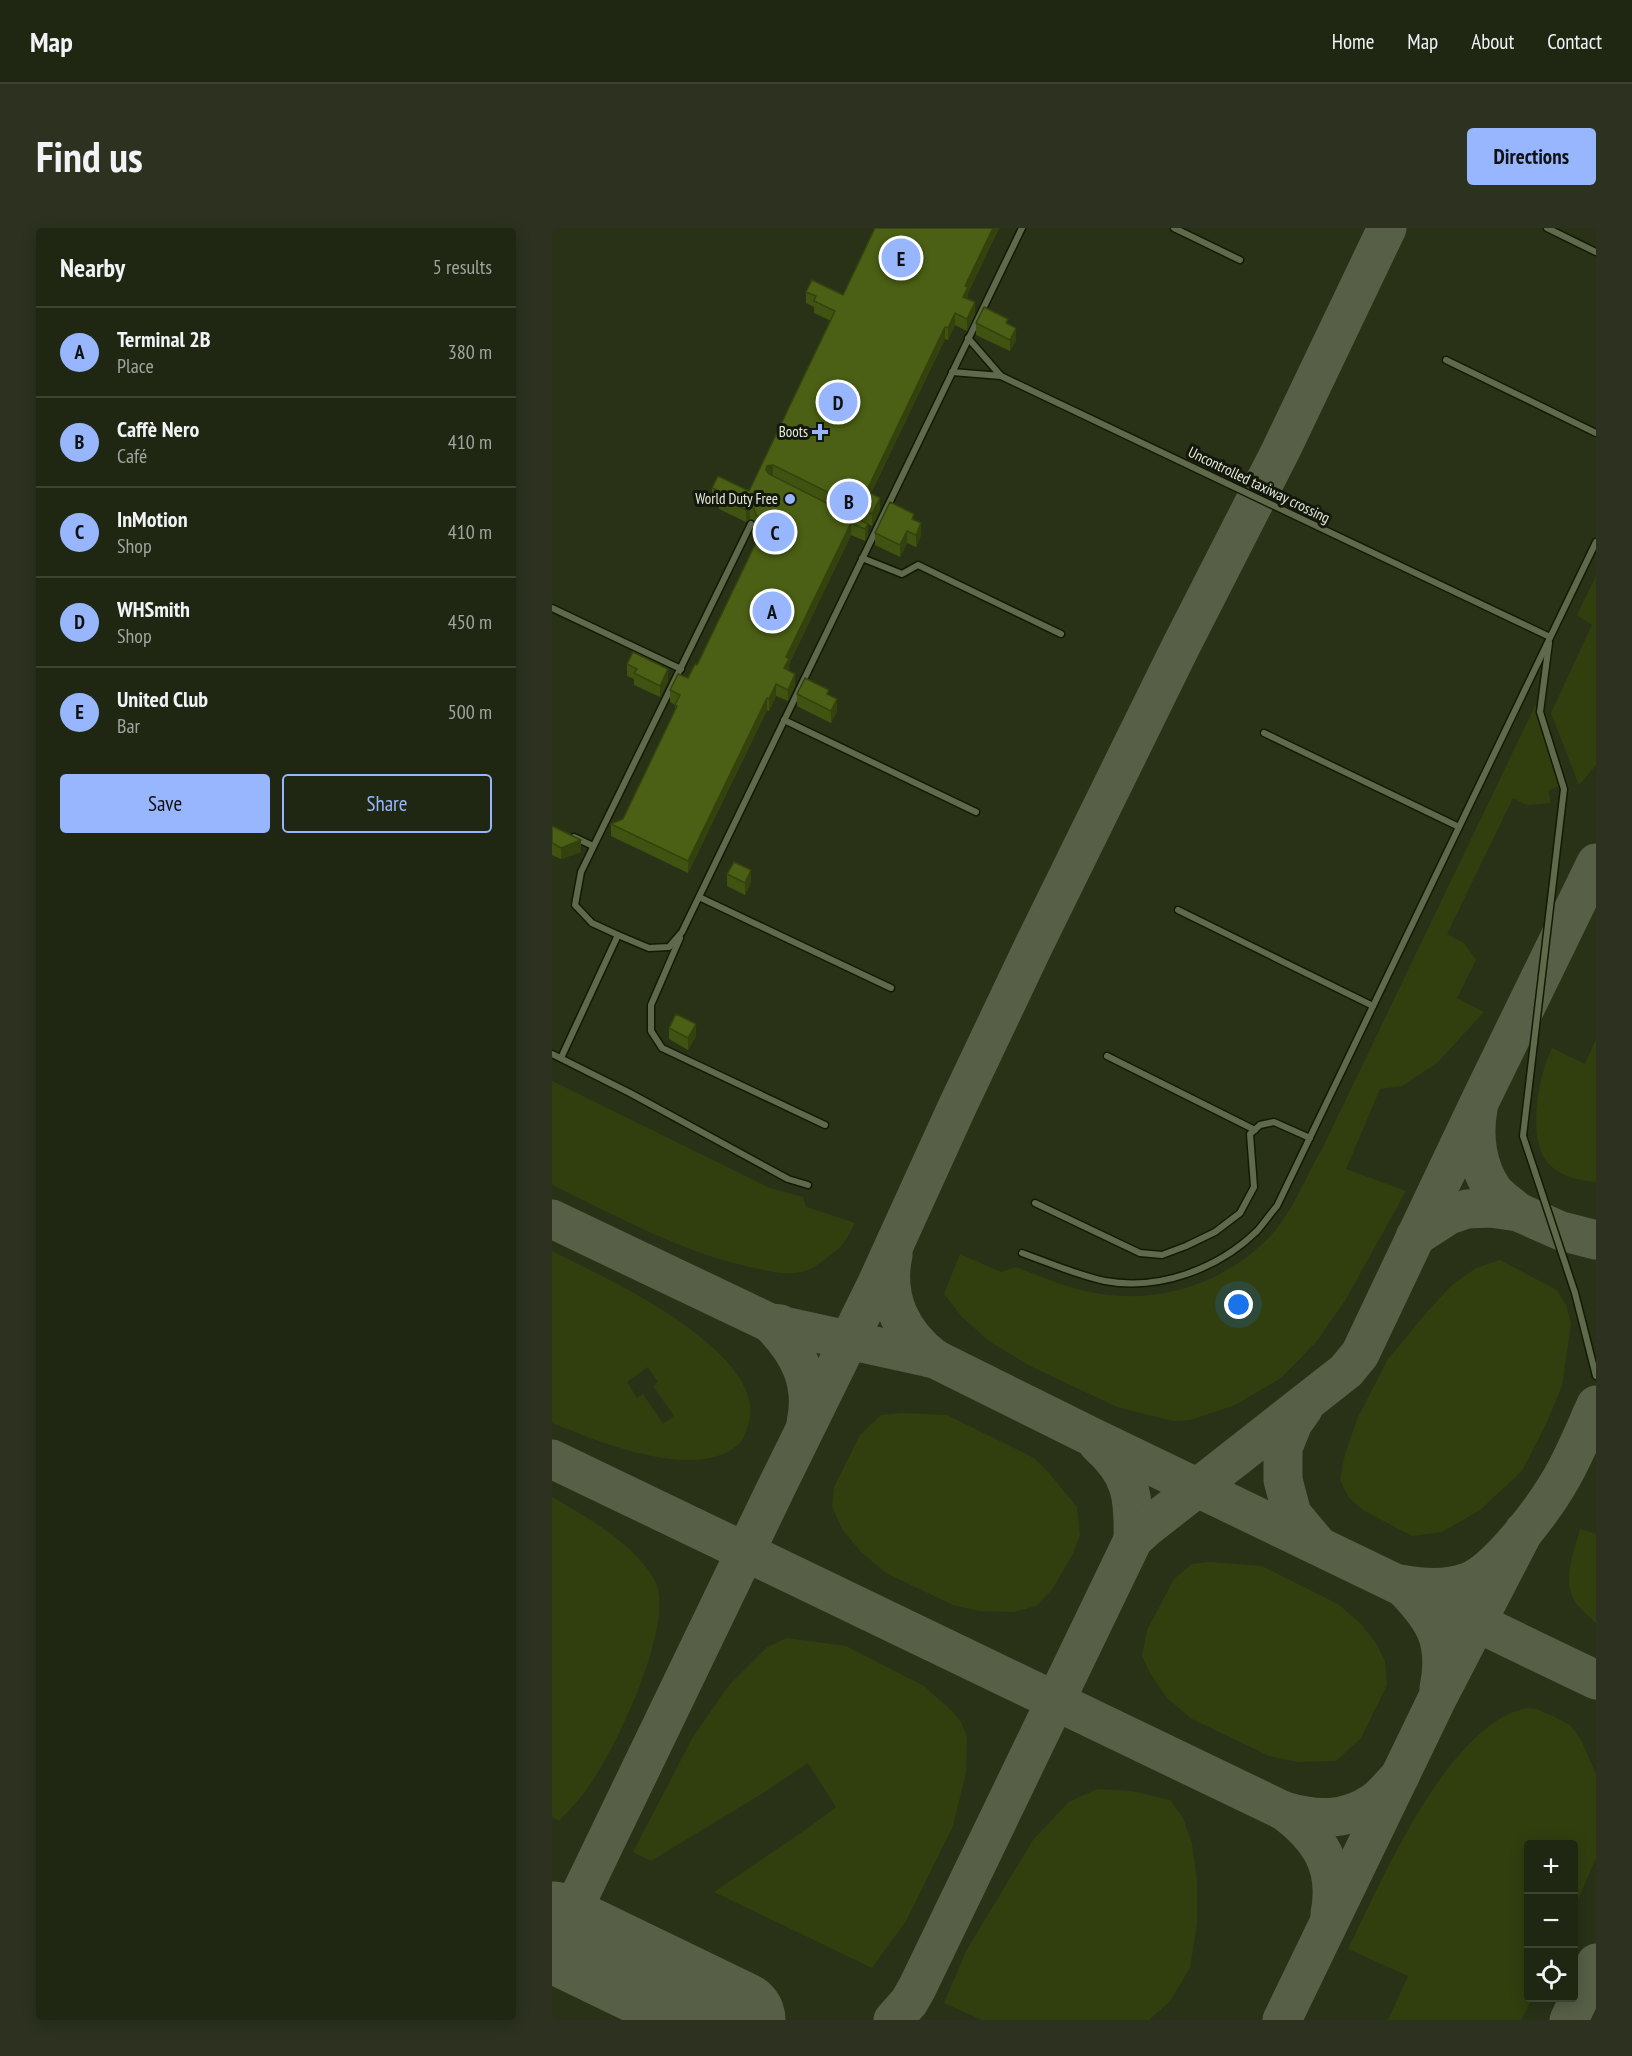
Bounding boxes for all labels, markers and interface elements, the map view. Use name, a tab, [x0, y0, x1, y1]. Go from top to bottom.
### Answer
text: Map	[30, 23, 73, 60]
text: Home	[1332, 28, 1374, 55]
text: Map	[1407, 28, 1438, 55]
text: About	[1471, 28, 1514, 55]
text: Contact	[1547, 28, 1602, 55]
button: Directions	[1467, 128, 1596, 185]
text: Find us	[36, 129, 143, 184]
pin: E	[882, 236, 920, 280]
text: Nearby	[60, 251, 125, 284]
text: 5 results	[433, 254, 492, 280]
text: Terminal 2B	[117, 325, 211, 353]
text: A	[74, 339, 85, 365]
text: 380 m	[448, 339, 492, 365]
text: Place	[117, 353, 154, 379]
pin: D	[818, 380, 858, 424]
text: Caffè Nero	[117, 415, 199, 443]
place label: Boots	[779, 422, 808, 441]
marker: Boots	[813, 425, 827, 439]
text: B	[75, 429, 84, 455]
text: 410 m	[448, 429, 492, 455]
street label: Uncontrolled taxiway crossing	[1185, 442, 1333, 527]
text: Café	[117, 443, 147, 469]
pin: B	[830, 478, 868, 524]
place label: World Duty Free	[695, 489, 778, 508]
marker: World Duty Free	[783, 492, 797, 506]
text: InMotion	[117, 505, 188, 533]
pin: C	[756, 510, 794, 554]
text: C	[75, 519, 84, 545]
text: 410 m	[448, 519, 492, 545]
text: Shop	[117, 533, 152, 559]
pin: A	[752, 588, 792, 634]
text: WHSmith	[117, 595, 190, 623]
text: D	[74, 609, 85, 635]
text: 450 m	[448, 609, 492, 635]
text: Shop	[117, 623, 152, 649]
text: United Club	[117, 685, 208, 713]
text: E	[75, 699, 84, 725]
text: 500 m	[448, 699, 492, 725]
text: Bar	[117, 713, 140, 739]
button: Save	[60, 774, 270, 833]
button: Share	[282, 774, 492, 833]
your location	[1224, 1290, 1253, 1319]
map controls	[1524, 1840, 1578, 2002]
button: +	[1524, 1840, 1578, 1894]
button: −	[1524, 1894, 1578, 1948]
button: locate	[1524, 1948, 1578, 2002]

